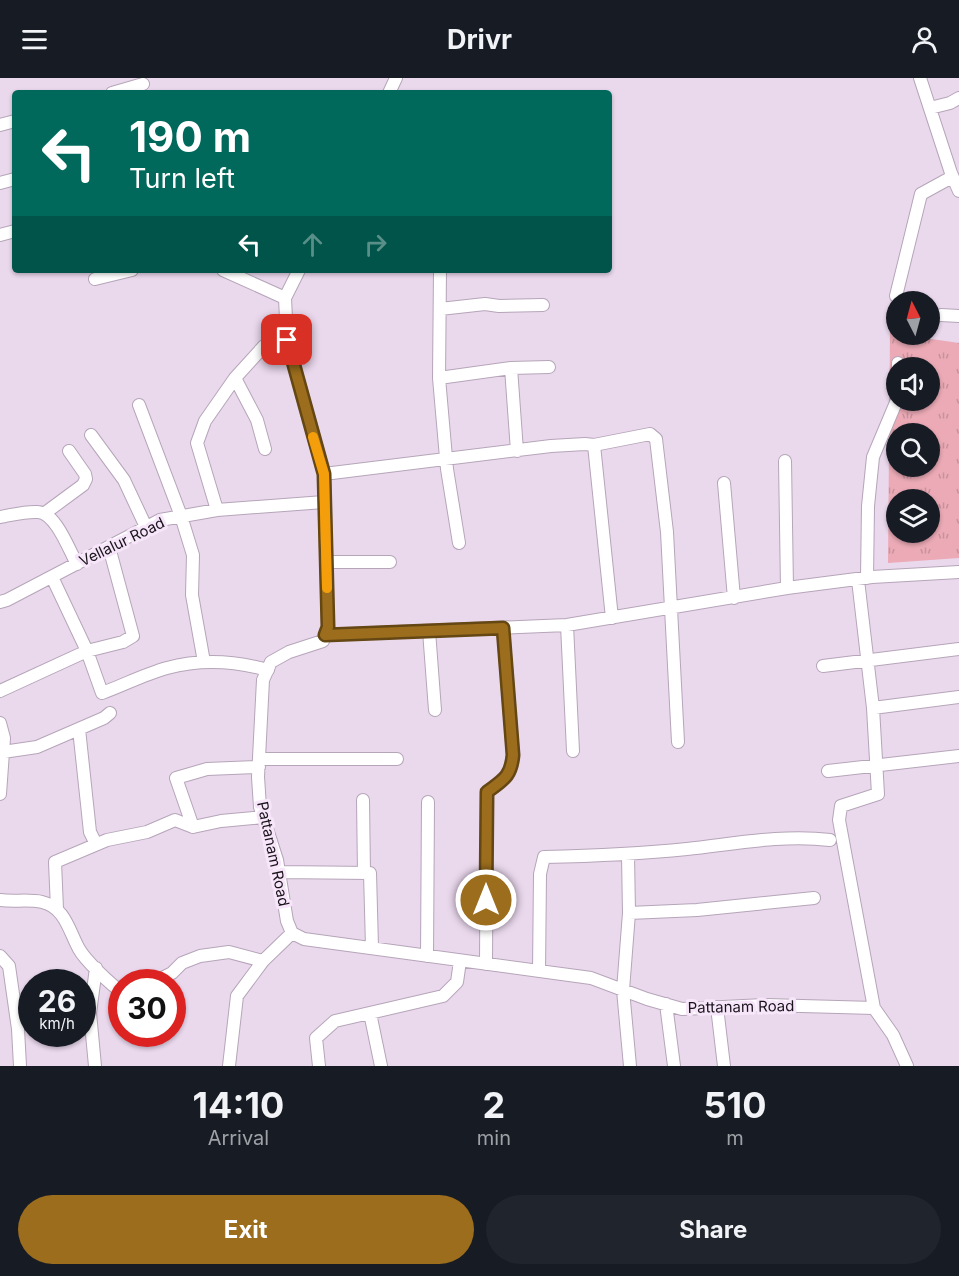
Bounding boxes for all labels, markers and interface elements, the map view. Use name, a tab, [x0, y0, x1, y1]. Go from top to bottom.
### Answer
icon: menu	[18, 23, 51, 56]
text: Drivr	[447, 23, 512, 56]
icon: person	[908, 23, 941, 56]
text: 190 m	[129, 111, 251, 162]
icon: left	[30, 114, 108, 192]
text: Turn left	[129, 162, 235, 195]
icon: left	[233, 228, 266, 261]
icon: ahead	[296, 228, 329, 261]
icon: right	[359, 228, 392, 261]
north arrow	[886, 291, 940, 345]
map controls	[886, 291, 940, 543]
pin	[261, 314, 312, 365]
icon: arrive	[270, 323, 303, 356]
button: sound	[886, 357, 940, 411]
button: search	[886, 423, 940, 477]
button: layers	[886, 489, 940, 543]
street label: Vellalur Road	[76, 513, 168, 570]
street label: Pattanam Road	[253, 800, 294, 908]
position arrow	[454, 868, 518, 932]
speed limit sign: 30	[108, 969, 186, 1047]
text: 26	[38, 983, 76, 1019]
street label: Pattanam Road	[687, 996, 795, 1017]
text: km/h	[39, 1014, 75, 1033]
text: 14:10	[193, 1083, 284, 1127]
text: 2	[483, 1083, 505, 1127]
text: 510	[704, 1083, 766, 1127]
text: Arrival	[208, 1126, 269, 1150]
text: min	[477, 1126, 511, 1150]
text: m	[726, 1126, 744, 1150]
button: Exit	[18, 1195, 474, 1264]
button: Share	[486, 1195, 941, 1264]

